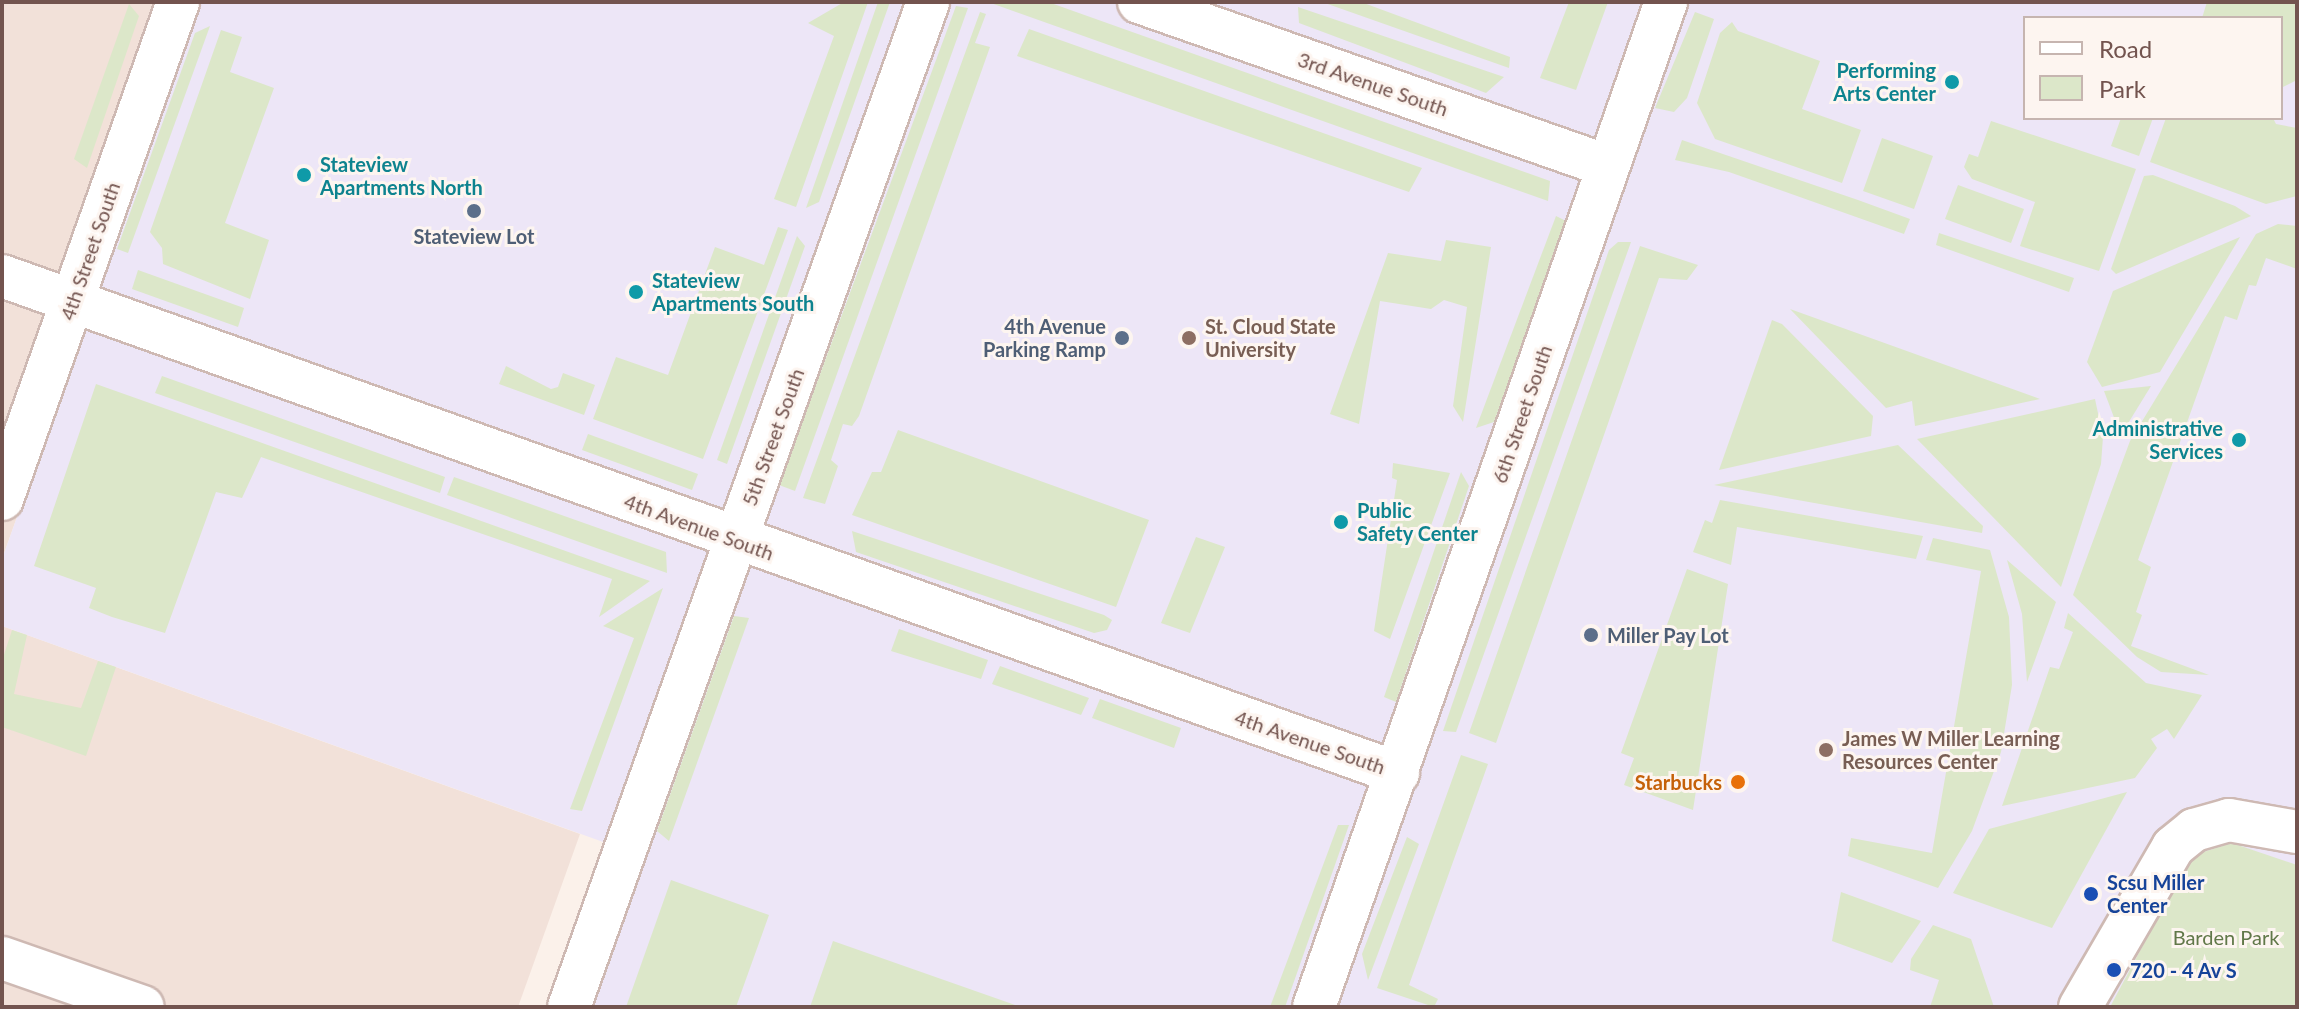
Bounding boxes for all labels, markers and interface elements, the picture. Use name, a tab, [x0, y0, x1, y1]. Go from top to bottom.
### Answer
legend	[2023, 16, 2283, 120]
text: Road	[2099, 34, 2152, 63]
street label: 3rd Avenue South	[1295, 47, 1451, 121]
place label: Performing Arts Center	[1833, 58, 1936, 105]
marker: Performing Arts Center	[1943, 73, 1961, 91]
text: Park	[2099, 74, 2146, 103]
place label: Stateview Apartments North	[320, 152, 483, 199]
marker: Stateview Apartments North	[295, 166, 313, 184]
street label: 4th Street South	[55, 179, 125, 323]
marker: Stateview Lot	[465, 202, 483, 220]
place label: Stateview Lot	[413, 224, 535, 248]
place label: Stateview Apartments South	[652, 268, 814, 315]
marker: Stateview Apartments South	[627, 283, 645, 301]
place label: 4th Avenue Parking Ramp	[983, 314, 1106, 361]
place label: St. Cloud State University	[1205, 314, 1336, 361]
marker: 4th Avenue Parking Ramp	[1113, 329, 1131, 347]
marker: St. Cloud State University	[1180, 329, 1198, 347]
street label: 6th Street South	[1487, 342, 1557, 486]
street label: 5th Street South	[737, 365, 809, 509]
place label: Administrative Services	[2092, 416, 2223, 463]
marker: Administrative Services	[2230, 431, 2248, 449]
street label: 4th Avenue South	[621, 489, 777, 565]
place label: Public Safety Center	[1357, 498, 1478, 545]
marker: Public Safety Center	[1332, 513, 1350, 531]
place label: Miller Pay Lot	[1607, 623, 1730, 647]
marker: Miller Pay Lot	[1582, 626, 1600, 644]
street label: 4th Avenue South	[1231, 705, 1389, 779]
place label: James W Miller Learning Resources Center	[1842, 726, 2060, 773]
marker: James W Miller Learning Resources Center	[1817, 741, 1835, 759]
place label: Starbucks	[1635, 770, 1722, 794]
marker: Starbucks	[1729, 773, 1747, 791]
place label: Scsu Miller Center	[2107, 870, 2204, 917]
marker: Scsu Miller Center	[2082, 885, 2100, 903]
park label: Barden Park	[2173, 925, 2279, 949]
place label: 720 - 4 Av S	[2130, 958, 2238, 982]
marker: 720 - 4 Av S	[2105, 961, 2123, 979]

